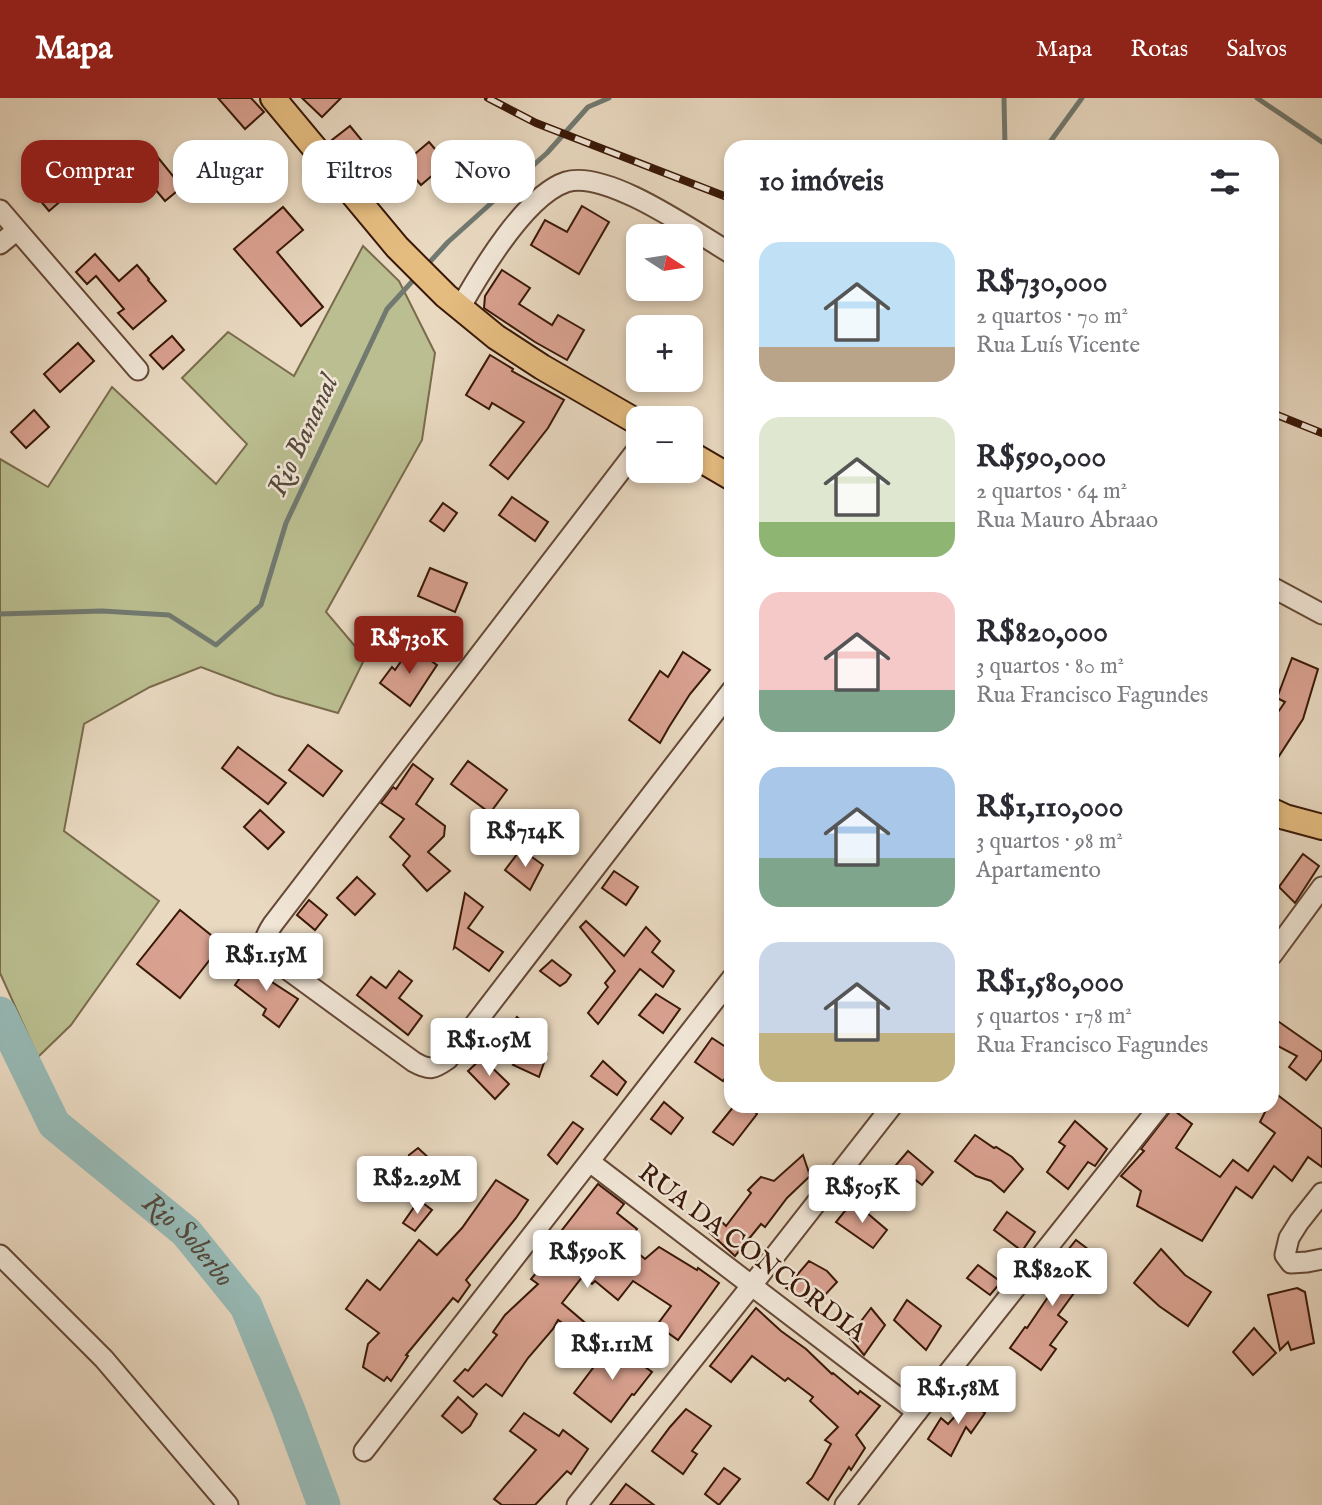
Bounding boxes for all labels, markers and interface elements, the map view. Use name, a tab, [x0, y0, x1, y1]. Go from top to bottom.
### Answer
text: Mapa	[35, 28, 112, 70]
text: Mapa	[1036, 34, 1092, 65]
text: Rotas	[1130, 34, 1188, 65]
text: Salvos	[1226, 34, 1287, 65]
chip: Comprar	[21, 140, 159, 203]
chip: Alugar	[173, 140, 288, 203]
chip: Filtros	[302, 140, 417, 203]
chip: Novo	[431, 140, 535, 203]
text: 10 imóveis	[759, 163, 884, 201]
icon: filters	[1206, 163, 1244, 201]
north arrow	[626, 224, 704, 301]
map controls	[626, 224, 703, 483]
text: R$730,000	[976, 264, 1107, 302]
icon: home	[815, 270, 899, 354]
text: 2 quartos · 70 m²	[976, 302, 1128, 331]
button: +	[626, 315, 703, 392]
text: Rua Luís Vicente	[976, 331, 1140, 360]
water label: Rio Bananal	[261, 367, 348, 502]
button: −	[626, 406, 703, 483]
text: R$590,000	[976, 439, 1106, 477]
icon: home	[815, 445, 899, 529]
text: 2 quartos · 64 m²	[976, 477, 1127, 506]
text: Rua Mauro Abraao	[976, 506, 1158, 535]
text: R$820,000	[976, 614, 1108, 652]
pin: R$730K	[352, 616, 466, 676]
icon: home	[815, 620, 899, 704]
text: R$730K	[370, 624, 448, 653]
text: 3 quartos · 80 m²	[976, 652, 1124, 681]
text: Rua Francisco Fagundes	[976, 681, 1208, 710]
text: R$1,110,000	[976, 789, 1124, 827]
icon: home	[815, 795, 899, 879]
pin: R$714K	[468, 810, 582, 869]
text: R$714K	[486, 817, 564, 846]
text: 3 quartos · 98 m²	[976, 827, 1123, 856]
text: Apartamento	[976, 856, 1101, 885]
pin: R$1.15M	[201, 934, 331, 993]
text: R$1.15M	[225, 941, 307, 970]
text: R$1,580,000	[976, 964, 1124, 1002]
icon: home	[815, 970, 899, 1054]
text: 5 quartos · 178 m²	[976, 1002, 1132, 1031]
pin: R$1.05M	[424, 1018, 554, 1078]
text: R$1.05M	[447, 1026, 531, 1055]
text: Rua Francisco Fagundes	[976, 1031, 1208, 1060]
pin: R$2.29M	[352, 1156, 482, 1216]
street label: RUA DA CONCORDIA	[631, 1156, 874, 1350]
text: R$2.29M	[373, 1164, 461, 1193]
pin: R$505K	[805, 1166, 919, 1225]
text: R$505K	[825, 1173, 899, 1202]
water label: Rio Soberbo	[135, 1186, 241, 1294]
pin: R$590K	[530, 1230, 644, 1290]
text: R$590K	[549, 1238, 625, 1267]
pin: R$820K	[995, 1248, 1109, 1308]
text: R$820K	[1013, 1256, 1091, 1285]
pin: R$1.11M	[547, 1322, 677, 1382]
text: R$1.11M	[571, 1330, 653, 1359]
pin: R$1.58M	[893, 1366, 1023, 1426]
text: R$1.58M	[917, 1374, 999, 1403]

